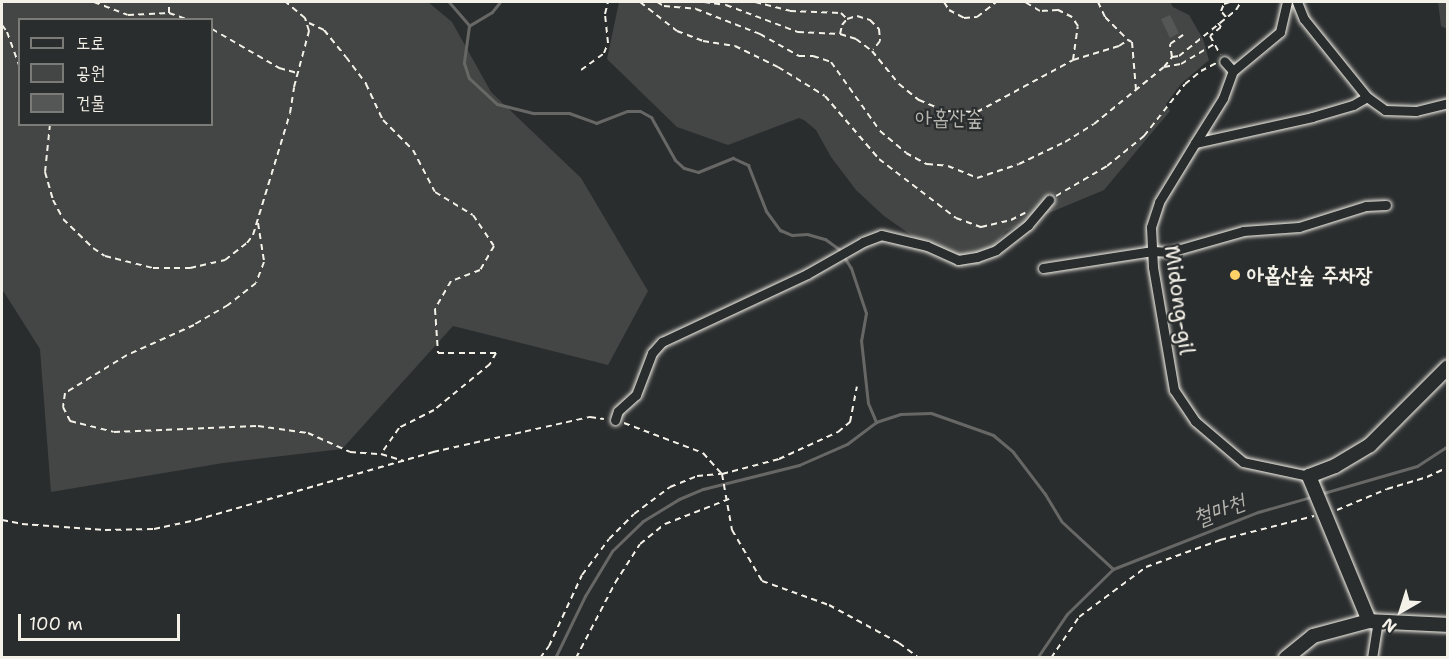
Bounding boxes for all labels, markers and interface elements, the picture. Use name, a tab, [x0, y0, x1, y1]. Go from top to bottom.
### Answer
legend	[18, 18, 213, 126]
text: 도로	[76, 31, 105, 55]
text: 공원	[76, 61, 105, 85]
text: 건물	[76, 91, 105, 115]
park label: 아홉산숲	[915, 105, 983, 131]
street label: Midong-gil	[1159, 244, 1199, 356]
place label: 아홉산숲 주차장	[1247, 262, 1373, 288]
marker: 아홉산숲 주차장	[1228, 268, 1242, 282]
water label: 철마천	[1189, 488, 1249, 532]
north arrow	[1371, 581, 1431, 641]
scale bar	[21, 602, 183, 640]
text: 100 m	[29, 612, 83, 636]
text: N	[1378, 613, 1401, 638]

